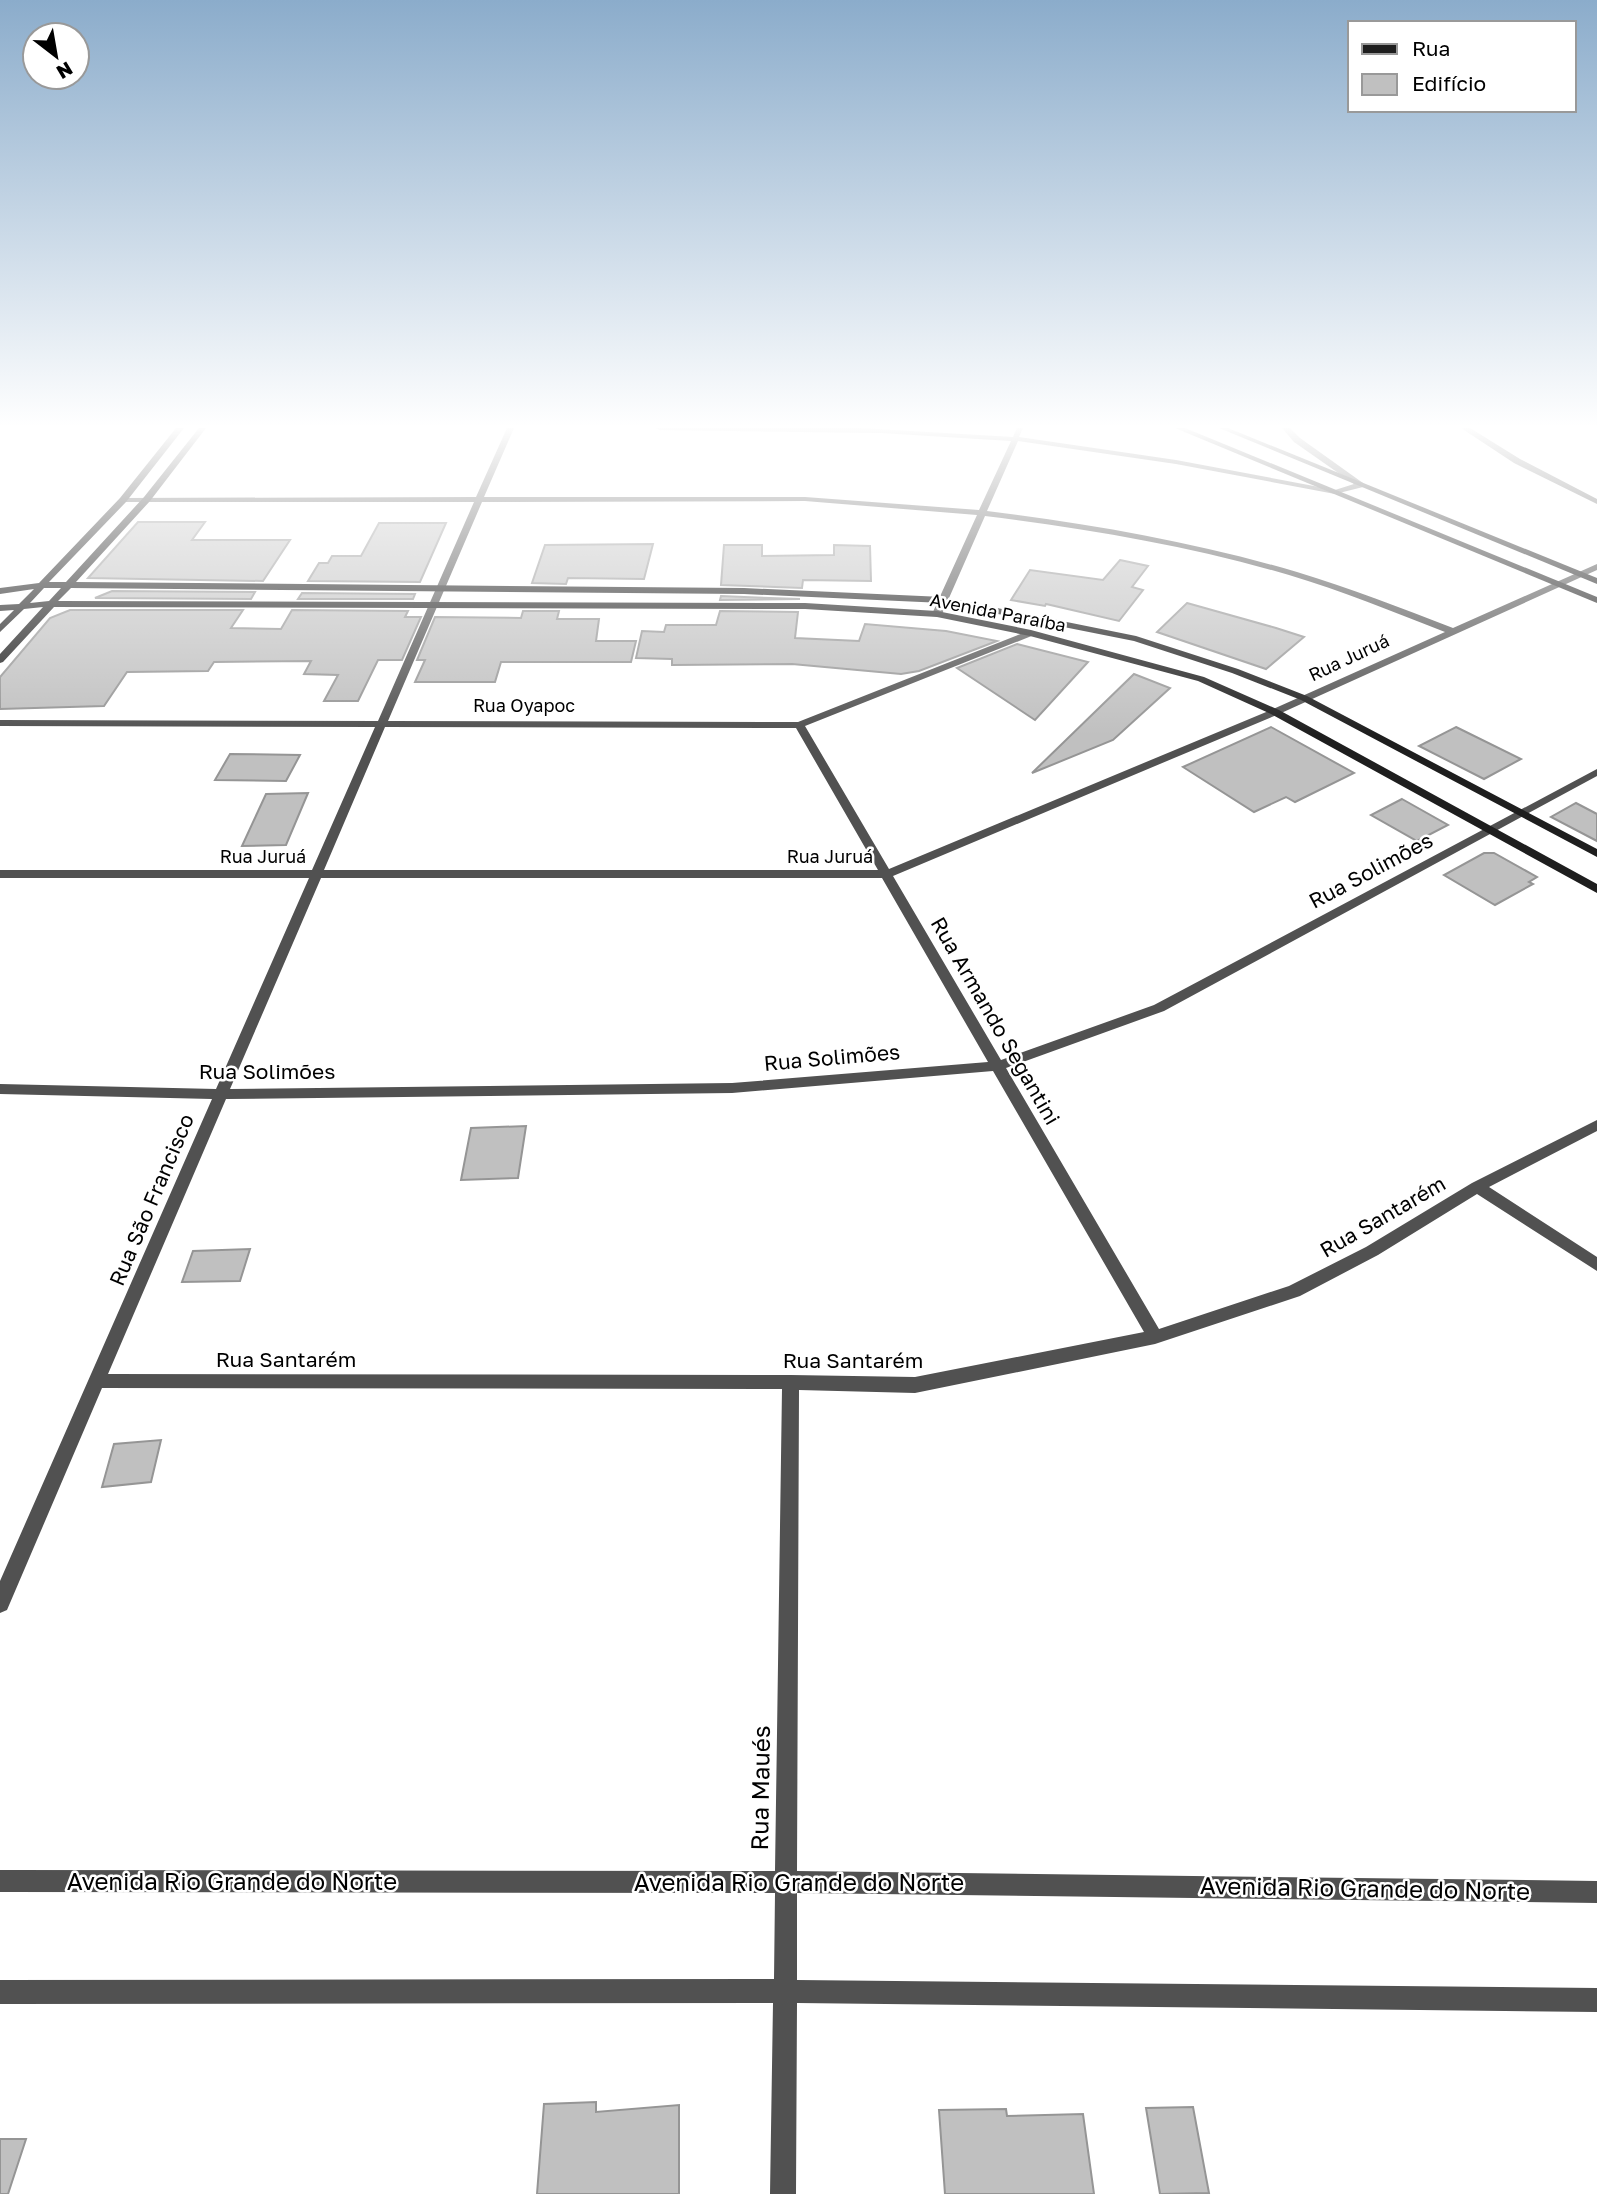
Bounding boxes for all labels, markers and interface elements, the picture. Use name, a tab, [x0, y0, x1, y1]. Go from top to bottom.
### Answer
north arrow	[21, 21, 91, 91]
legend	[1348, 21, 1576, 112]
text: Rua	[1412, 35, 1450, 61]
text: N	[53, 57, 77, 85]
text: Edifício	[1412, 70, 1486, 96]
street label: Avenida Paraíba	[928, 588, 1068, 636]
street label: Rua Juruá	[1305, 629, 1392, 685]
street label: Rua Oyapoc	[473, 694, 575, 716]
street label: Rua Solimões	[1304, 827, 1437, 914]
street label: Rua Juruá	[220, 845, 306, 867]
street label: Rua Juruá	[787, 845, 873, 867]
street label: Rua Armando Segantini	[926, 912, 1066, 1129]
street label: Rua Solimões	[763, 1038, 901, 1076]
street label: Rua Solimões	[199, 1058, 335, 1084]
street label: Rua São Francisco	[103, 1110, 199, 1290]
street label: Rua Santarém	[1315, 1170, 1450, 1263]
street label: Rua Santarém	[216, 1346, 356, 1372]
street label: Rua Santarém	[783, 1347, 923, 1373]
street label: Rua Maués	[744, 1725, 775, 1851]
street label: Avenida Rio Grande do Norte	[67, 1866, 397, 1895]
street label: Avenida Rio Grande do Norte	[634, 1867, 964, 1896]
street label: Avenida Rio Grande do Norte	[1200, 1870, 1530, 1905]

